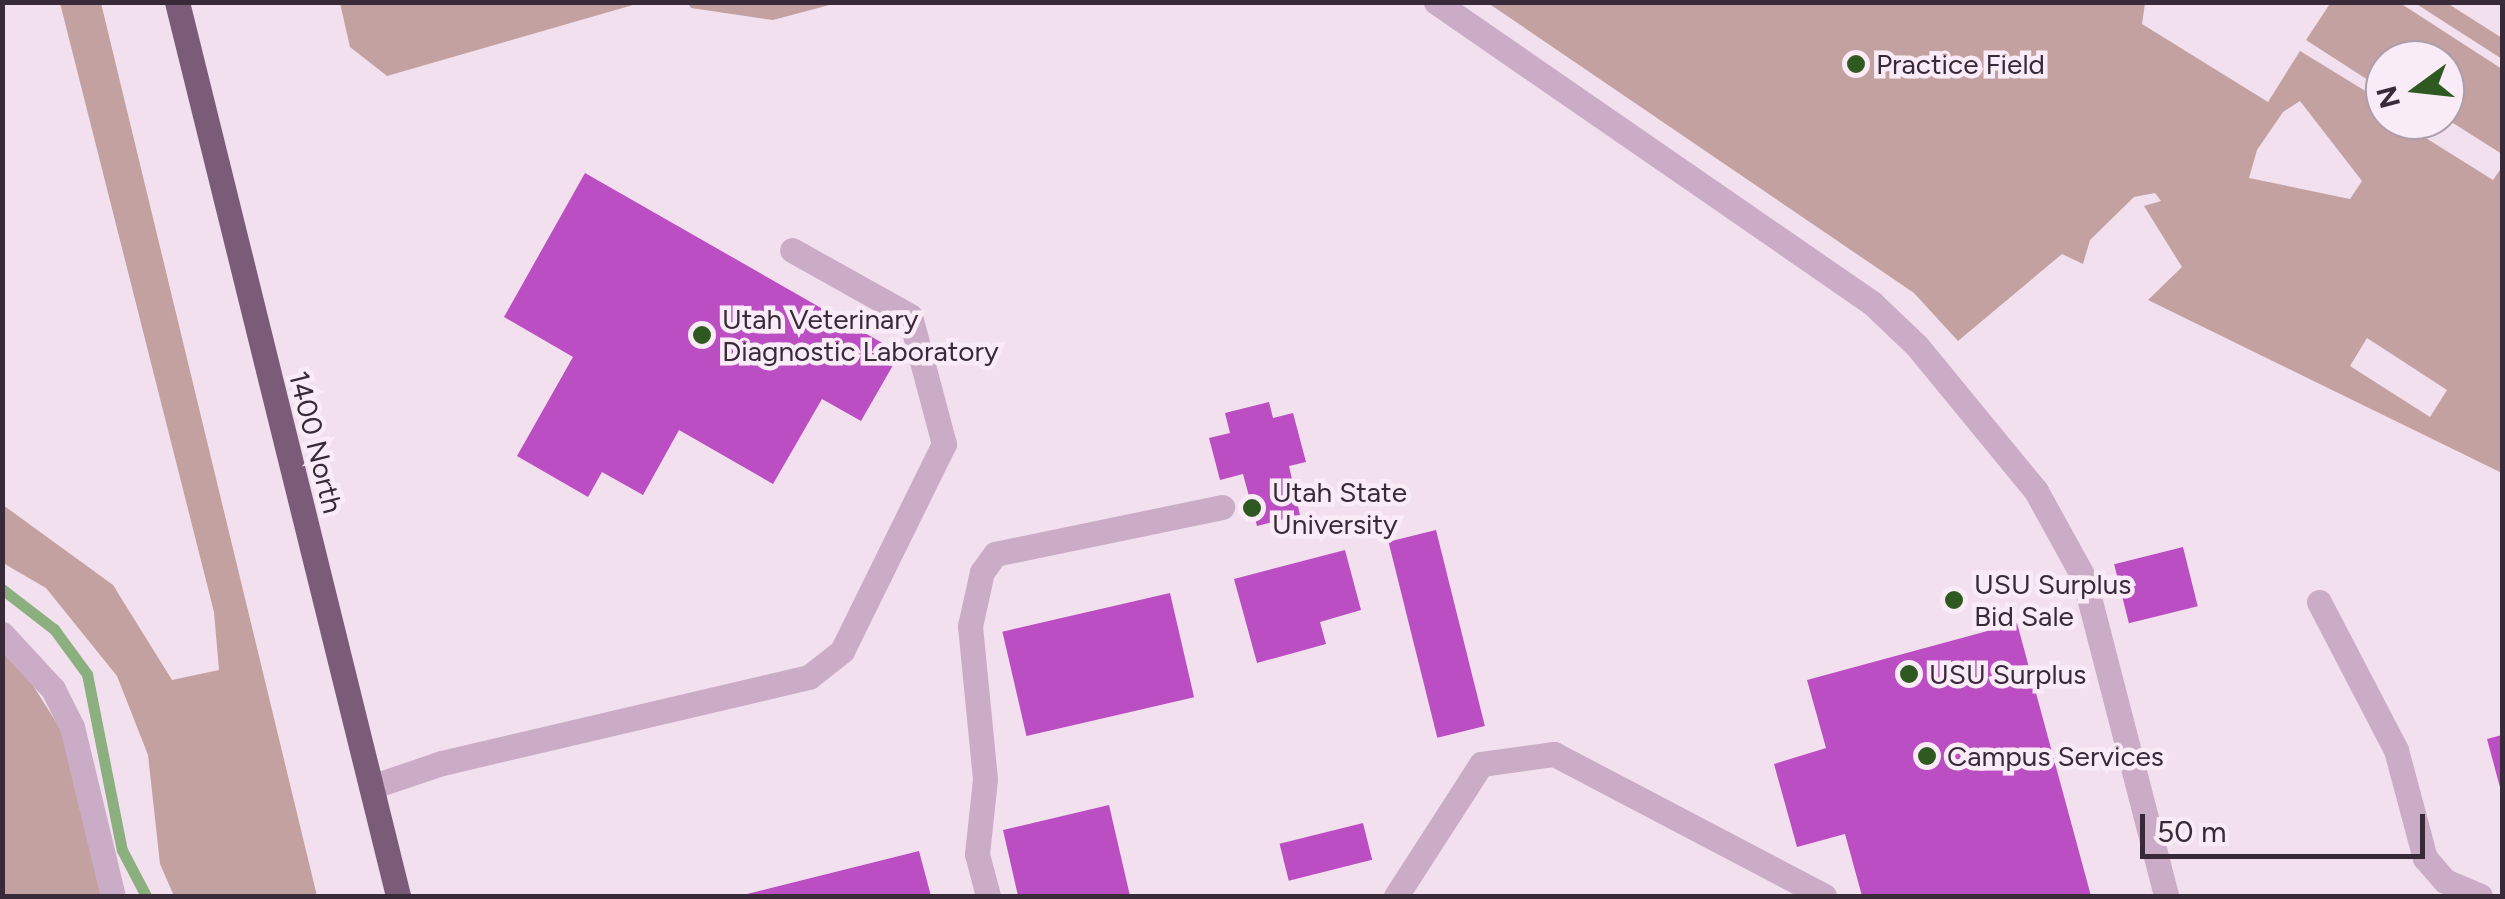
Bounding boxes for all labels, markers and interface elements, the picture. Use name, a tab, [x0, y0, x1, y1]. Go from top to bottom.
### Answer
north arrow	[2365, 40, 2465, 140]
place label: Practice Field	[1876, 47, 2045, 81]
marker: Practice Field	[1845, 53, 1867, 75]
text: N	[2369, 82, 2407, 112]
place label: Utah Veterinary Diagnostic Laboratory	[722, 302, 999, 368]
marker: Utah Veterinary Diagnostic Laboratory	[691, 324, 713, 346]
street label: 1400 North	[282, 367, 350, 517]
place label: Utah State University	[1272, 475, 1407, 541]
marker: Utah State University	[1241, 497, 1263, 519]
place label: USU Surplus Bid Sale	[1974, 567, 2131, 633]
marker: USU Surplus Bid Sale	[1943, 589, 1965, 611]
place label: USU Surplus	[1929, 657, 2086, 691]
marker: USU Surplus	[1898, 663, 1920, 685]
place label: Campus Services	[1947, 739, 2164, 773]
marker: Campus Services	[1916, 745, 1938, 767]
scale bar	[2145, 794, 2430, 856]
text: 50 m	[2157, 813, 2226, 850]

